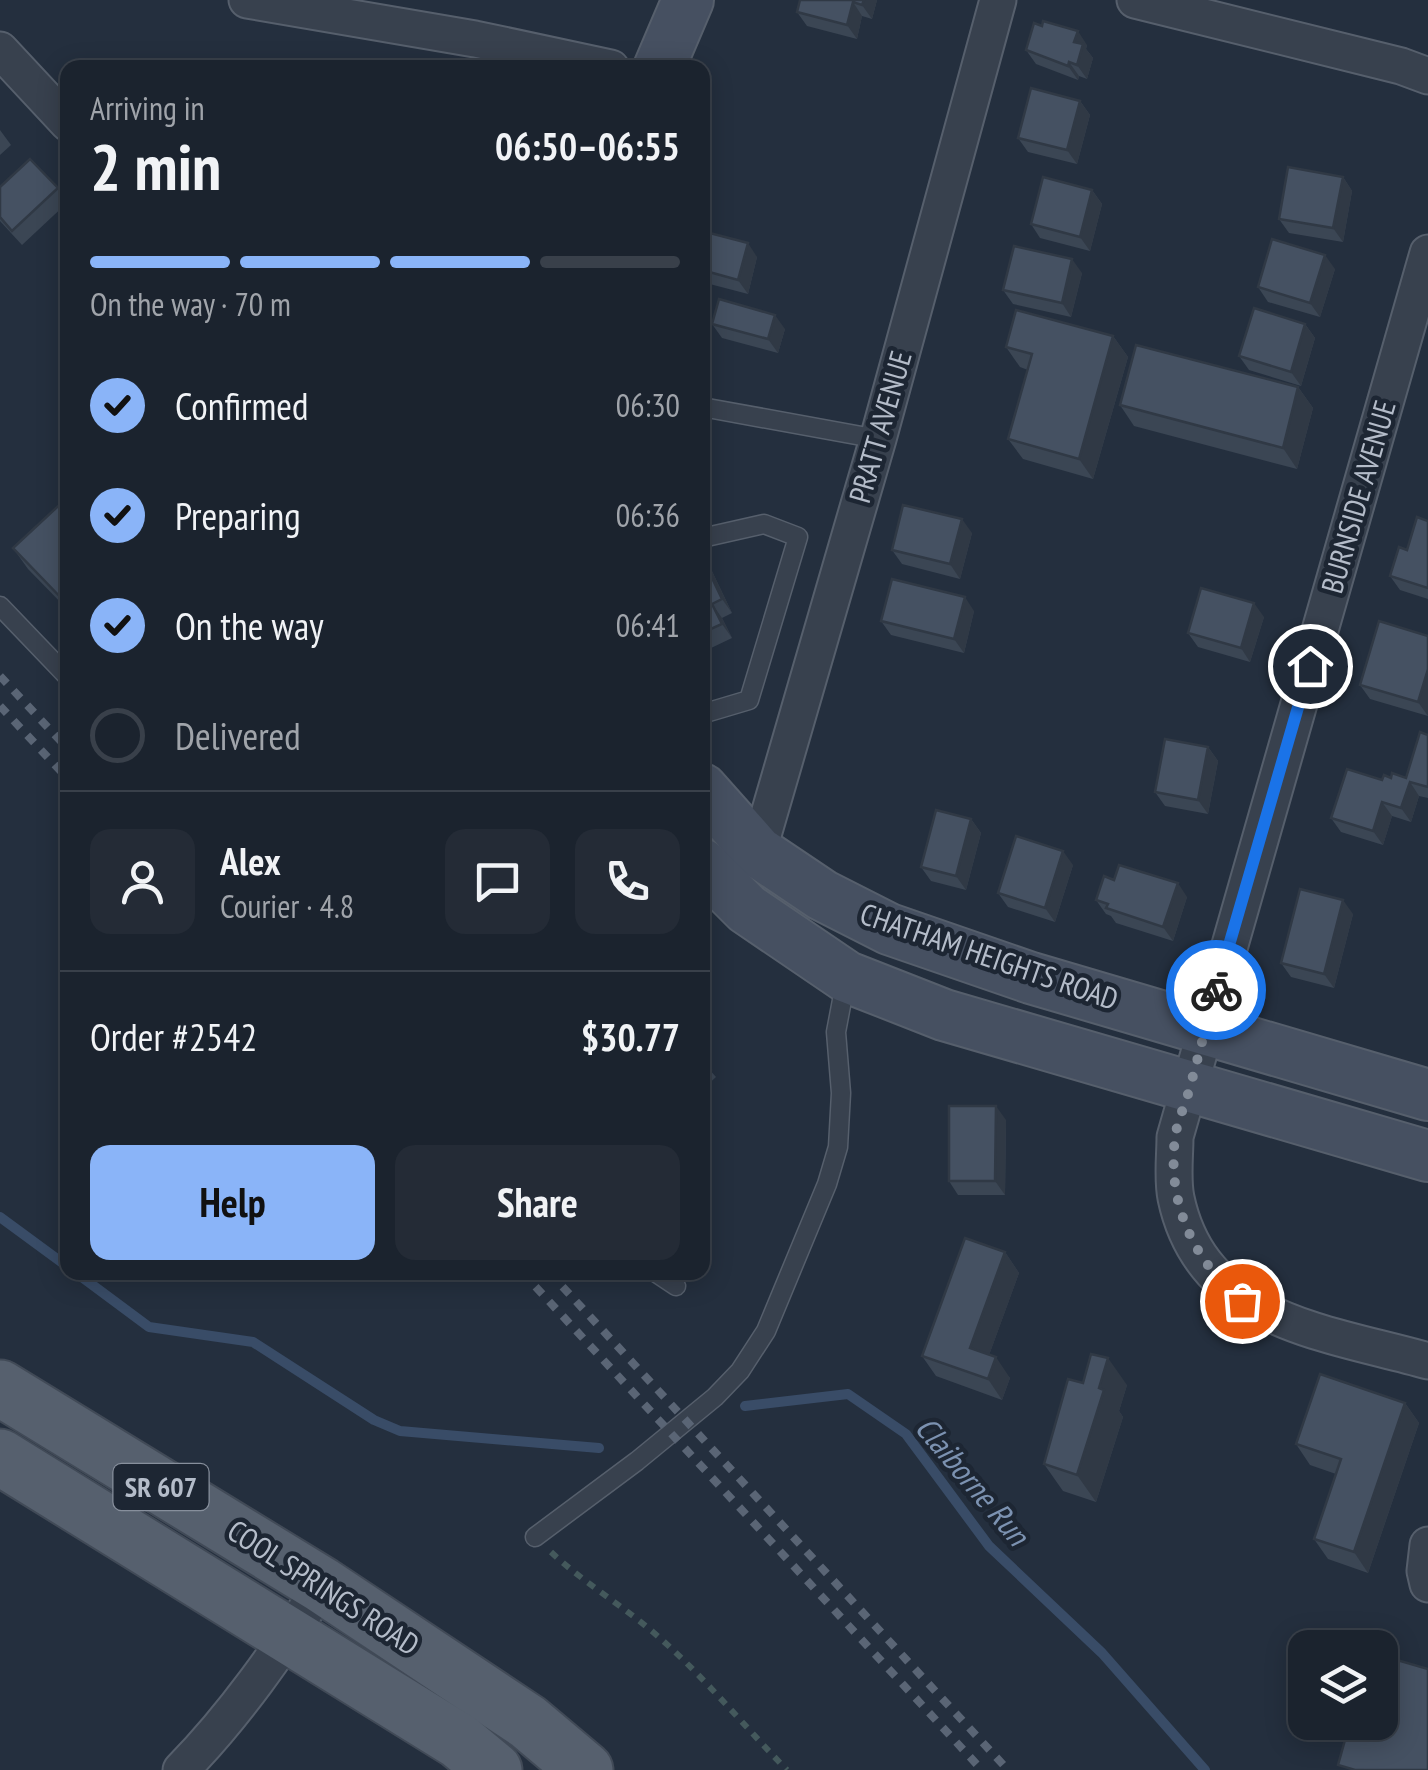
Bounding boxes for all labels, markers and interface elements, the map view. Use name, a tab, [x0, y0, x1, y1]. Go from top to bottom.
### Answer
text: Arriving in	[90, 87, 205, 129]
text: 06:50–06:55	[495, 121, 680, 170]
text: 2 min	[90, 124, 221, 208]
text: On the way · 70 m	[90, 283, 291, 325]
street label: PRATT AVENUE	[839, 346, 920, 507]
icon: check	[90, 378, 145, 433]
text: Confirmed	[175, 381, 308, 430]
text: 06:30	[616, 384, 680, 426]
street label: BURNSIDE AVENUE	[1311, 396, 1404, 597]
icon: check	[90, 488, 145, 543]
text: Preparing	[175, 491, 301, 540]
text: 06:36	[616, 494, 680, 536]
icon: check	[90, 598, 145, 653]
text: On the way	[175, 601, 323, 650]
text: 06:41	[616, 604, 680, 646]
pin	[1268, 624, 1353, 709]
icon: home	[1283, 639, 1338, 694]
text: Delivered	[175, 711, 301, 760]
button: person	[90, 829, 195, 934]
button: chat	[445, 829, 550, 934]
button: phone	[575, 829, 680, 934]
text: Alex	[220, 836, 281, 885]
text: Courier · 4.8	[220, 885, 354, 927]
street label: CHATHAM HEIGHTS ROAD	[855, 893, 1124, 1018]
courier	[1166, 940, 1266, 1040]
icon: bike	[1189, 963, 1244, 1018]
text: Order #2542	[90, 1012, 257, 1061]
text: $30.77	[581, 1012, 680, 1061]
button: Help	[90, 1145, 375, 1260]
button: Share	[395, 1145, 680, 1260]
pin	[1200, 1259, 1285, 1344]
icon: bag	[1215, 1274, 1270, 1329]
water label: Claiborne Run	[907, 1407, 1040, 1555]
road number: SR 607	[114, 1464, 208, 1510]
street label: COOL SPRINGS ROAD	[221, 1510, 427, 1663]
map controls	[1288, 1630, 1398, 1740]
button: layers	[1288, 1630, 1398, 1740]

